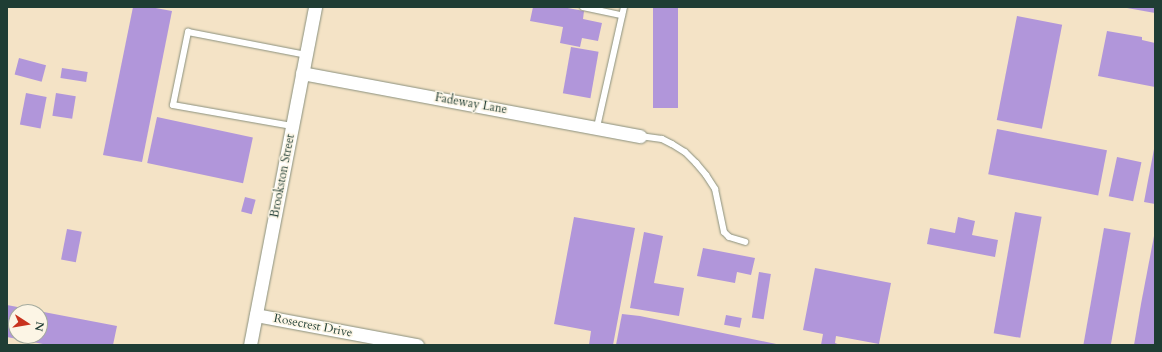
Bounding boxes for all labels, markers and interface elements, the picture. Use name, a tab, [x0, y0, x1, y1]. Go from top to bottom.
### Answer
street label: Fadeway Lane	[434, 91, 508, 117]
street label: Brookston Street	[268, 133, 298, 219]
north arrow	[8, 304, 48, 344]
street label: Rosecrest Drive	[273, 311, 353, 341]
text: N	[31, 320, 48, 333]

